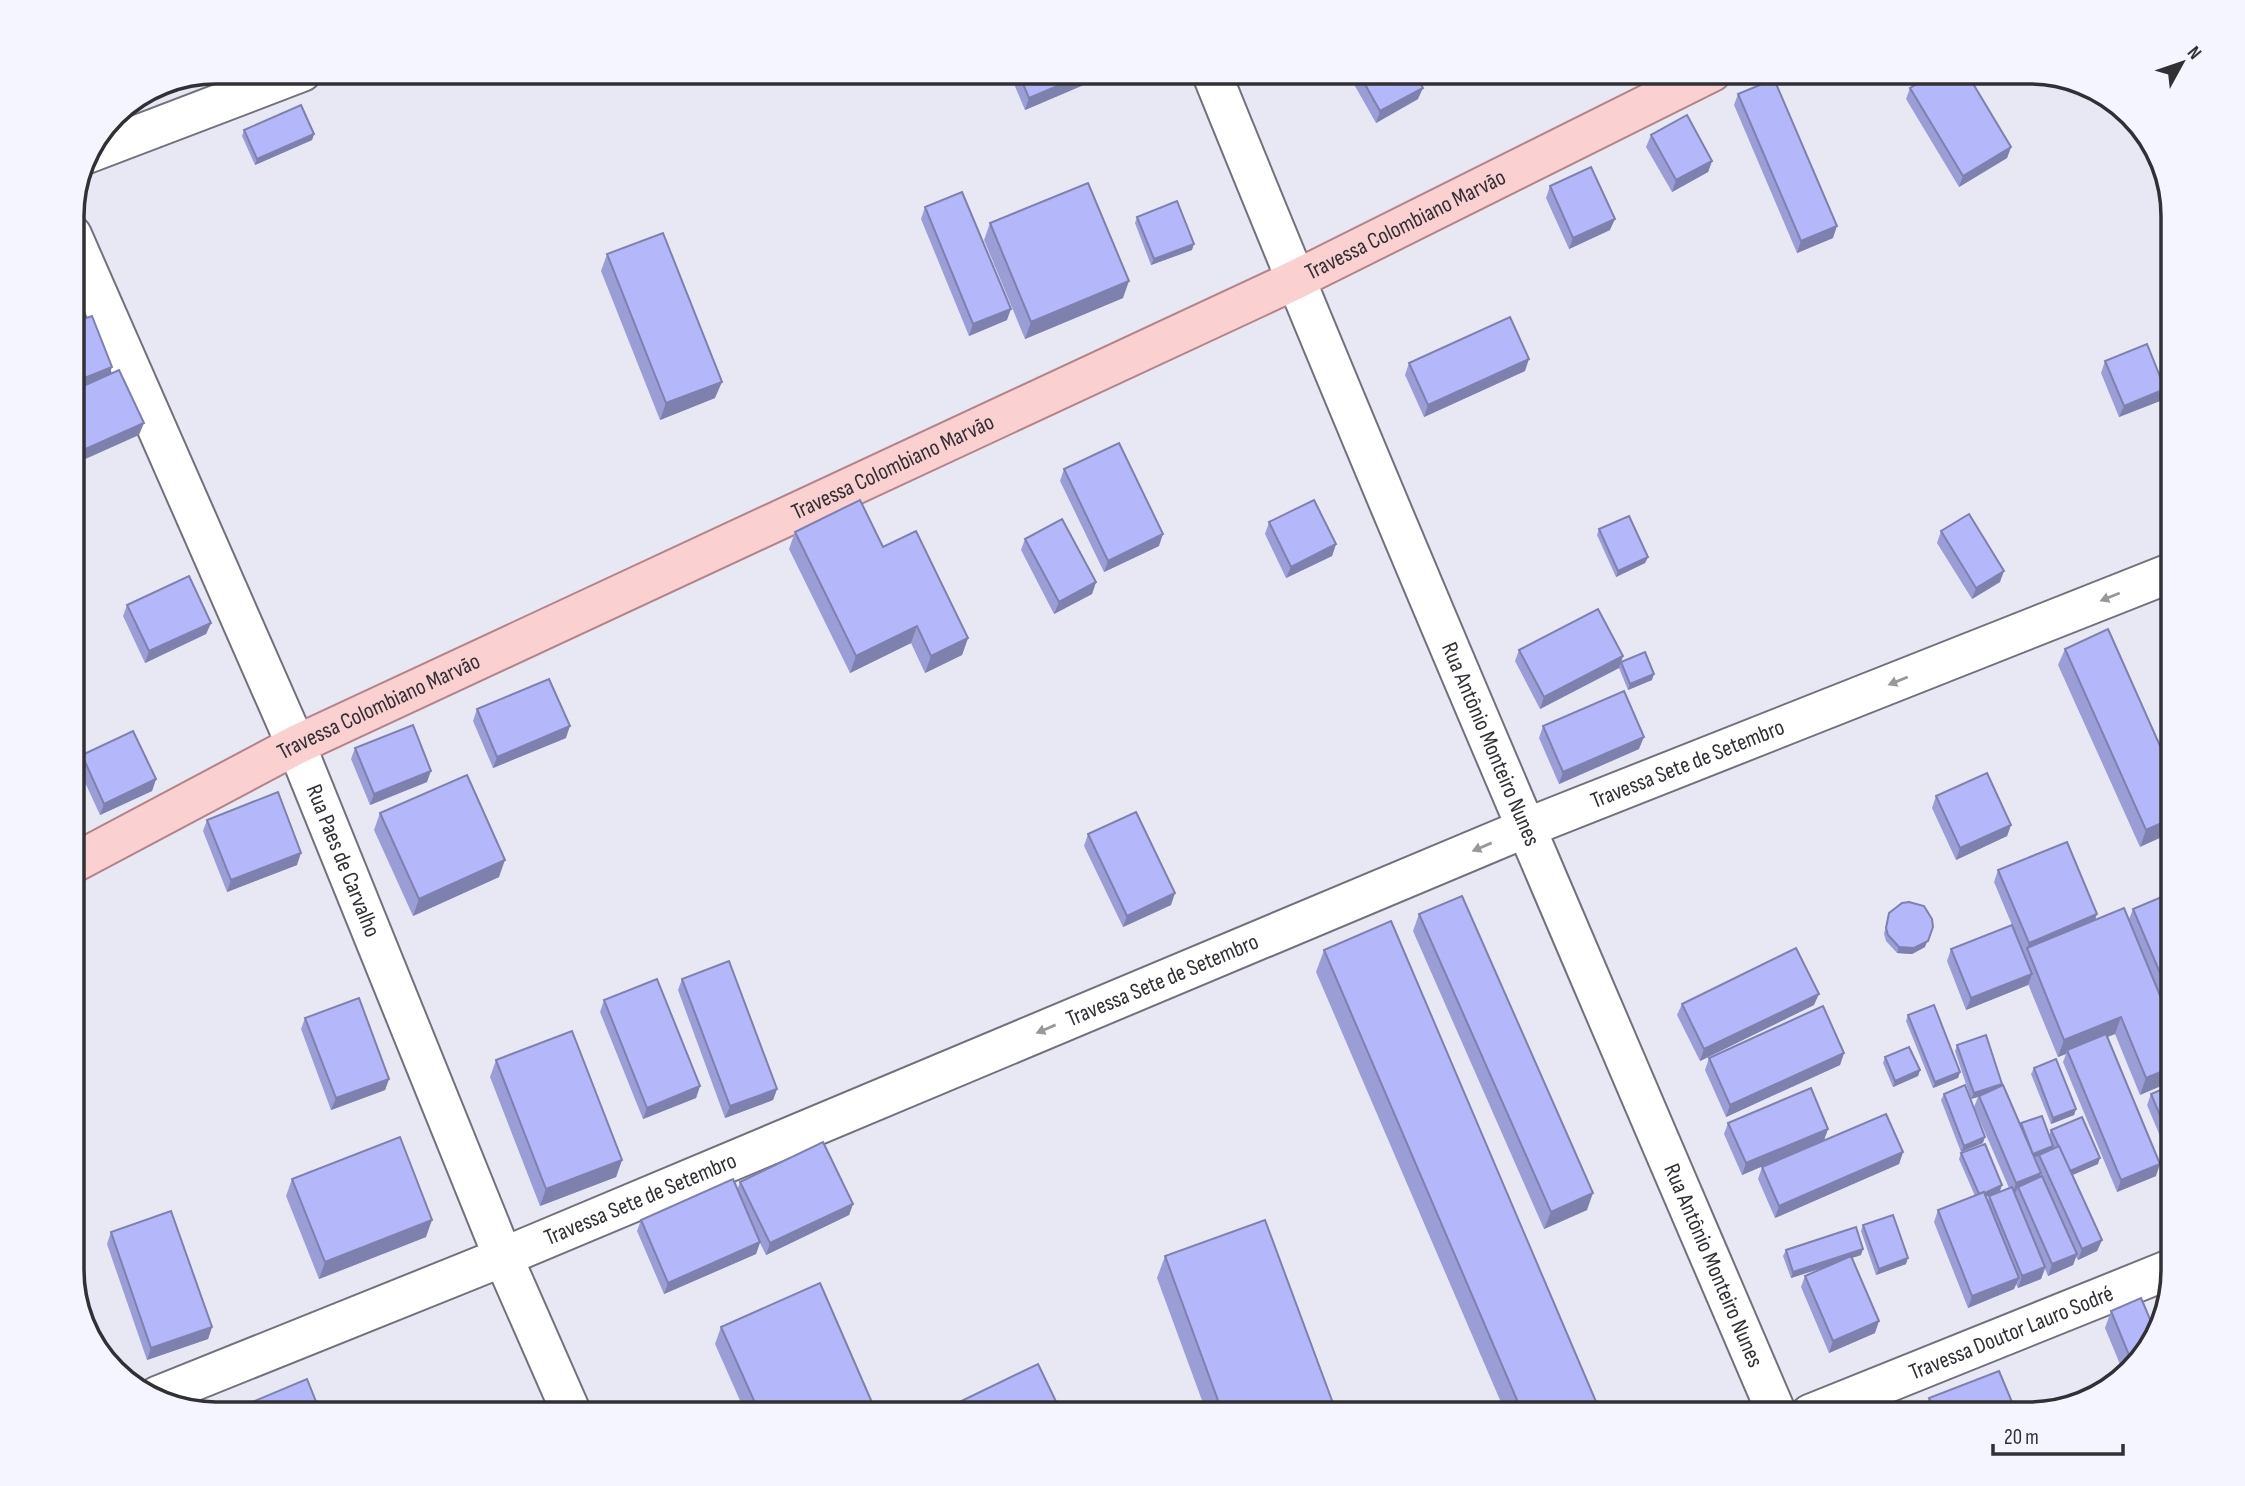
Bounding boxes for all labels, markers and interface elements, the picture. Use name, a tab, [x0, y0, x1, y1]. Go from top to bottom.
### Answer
north arrow	[2147, 28, 2217, 98]
text: N	[2182, 42, 2206, 64]
street label: Travessa Colombiano Marvão	[1301, 163, 1510, 287]
street label: Travessa Colombiano Marvão	[787, 408, 999, 526]
one-way arrow	[2099, 591, 2120, 602]
street label: Rua Antônio Monteiro Nunes	[1435, 638, 1546, 850]
street label: Travessa Colombiano Marvão	[273, 647, 485, 766]
one-way arrow	[1888, 675, 1909, 686]
street label: Travessa Sete de Setembro	[1587, 713, 1788, 815]
street label: Rua Paes de Carvalho	[299, 780, 386, 941]
one-way arrow	[1471, 841, 1492, 852]
street label: Travessa Sete de Setembro	[1062, 928, 1263, 1033]
one-way arrow	[1036, 1024, 1057, 1035]
street label: Travessa Sete de Setembro	[540, 1147, 741, 1252]
street label: Rua Antônio Monteiro Nunes	[1657, 1160, 1769, 1372]
street label: Travessa Doutor Lauro Sodré	[1905, 1279, 2117, 1387]
scale bar	[1993, 1412, 2122, 1456]
text: 20 m	[2004, 1425, 2039, 1450]

